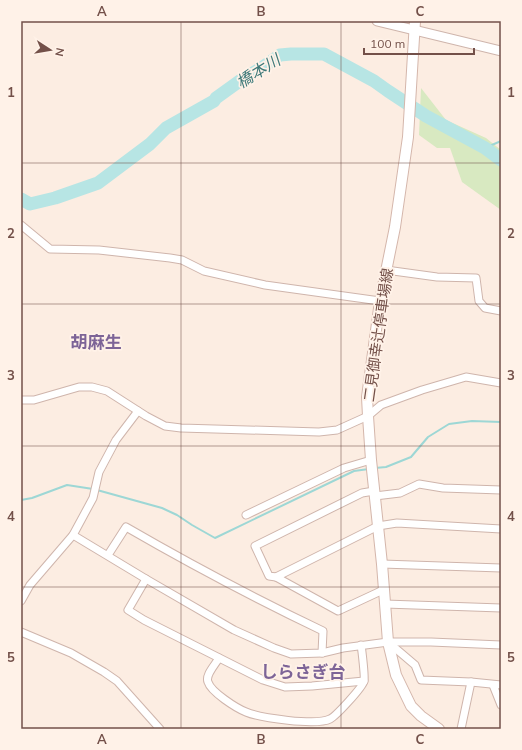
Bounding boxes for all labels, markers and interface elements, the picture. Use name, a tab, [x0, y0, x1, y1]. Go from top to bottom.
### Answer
text: A	[97, 3, 107, 19]
text: B	[257, 3, 266, 19]
text: C	[416, 3, 425, 19]
north arrow	[30, 30, 70, 70]
scale bar	[364, 30, 474, 56]
text: 100 m	[370, 36, 405, 51]
text: N	[52, 47, 67, 58]
water label: 橋本川	[232, 49, 285, 92]
text: 1	[7, 84, 15, 100]
text: 1	[507, 84, 515, 100]
text: 2	[7, 225, 15, 241]
text: 2	[507, 225, 515, 241]
street label: 二見御幸辻停車場線	[359, 267, 397, 403]
district label: 胡麻生	[71, 331, 122, 352]
text: 3	[7, 367, 15, 383]
text: 3	[507, 367, 515, 383]
text: 4	[7, 508, 15, 524]
text: 4	[507, 508, 515, 524]
text: 5	[7, 649, 15, 665]
text: 5	[507, 649, 515, 665]
district label: しらさぎ台	[261, 661, 346, 682]
text: A	[97, 731, 107, 747]
text: B	[257, 731, 266, 747]
text: C	[416, 731, 425, 747]

